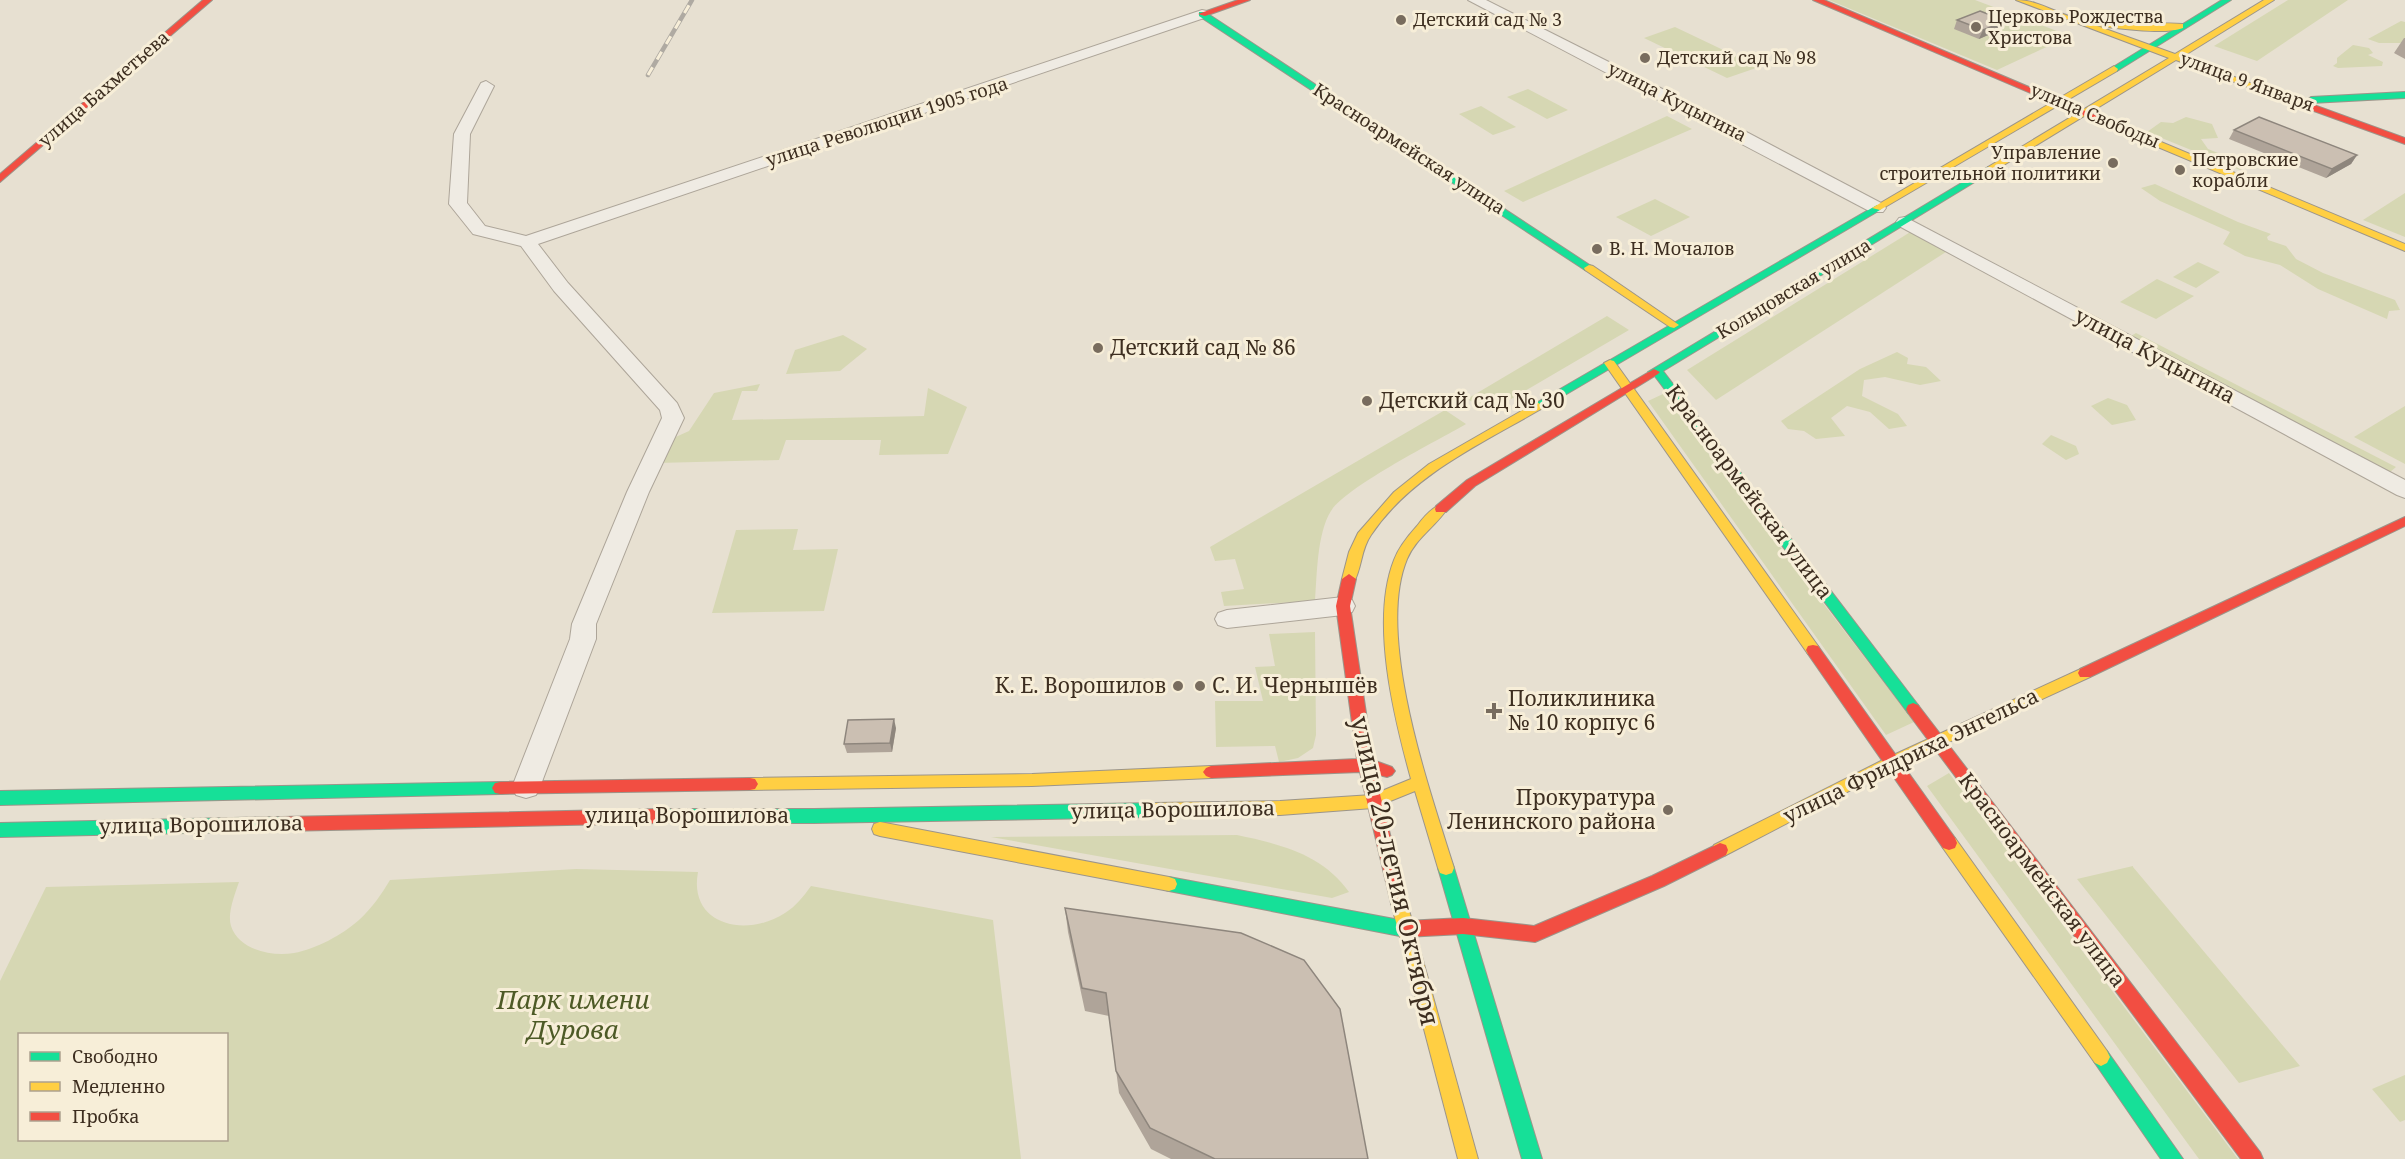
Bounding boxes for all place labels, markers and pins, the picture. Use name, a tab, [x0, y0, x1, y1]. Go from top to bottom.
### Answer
place label: Церковь Рождества Христова	[1988, 4, 2164, 49]
place label: Детский сад № 3	[1413, 7, 1562, 31]
marker: Детский сад № 3	[1394, 13, 1408, 27]
marker: Церковь Рождества Христова	[1969, 20, 1983, 34]
place label: Детский сад № 98	[1657, 45, 1816, 69]
marker: Детский сад № 98	[1638, 51, 1652, 65]
place label: Управление строительной политики	[1879, 140, 2101, 185]
place label: Петровские корабли	[2192, 147, 2298, 192]
marker: Управление строительной политики	[2106, 156, 2120, 170]
marker: Петровские корабли	[2173, 163, 2187, 177]
place label: В. Н. Мочалов	[1609, 236, 1734, 260]
marker: В. Н. Мочалов	[1590, 242, 1604, 256]
place label: Детский сад № 86	[1110, 333, 1296, 361]
marker: Детский сад № 86	[1091, 341, 1105, 355]
place label: Детский сад № 30	[1379, 386, 1565, 414]
marker: Детский сад № 30	[1360, 394, 1374, 408]
place label: К. Е. Ворошилов	[995, 671, 1166, 699]
place label: С. И. Чернышёв	[1212, 671, 1378, 699]
marker: К. Е. Ворошилов	[1171, 679, 1185, 693]
marker: С. И. Чернышёв	[1193, 679, 1207, 693]
place label: Поликлиника № 10 корпус 6	[1508, 684, 1656, 736]
marker: Поликлиника № 10 корпус 6	[1485, 702, 1503, 720]
place label: Прокуратура Ленинского района	[1447, 783, 1656, 835]
marker: Прокуратура Ленинского района	[1661, 803, 1675, 817]

